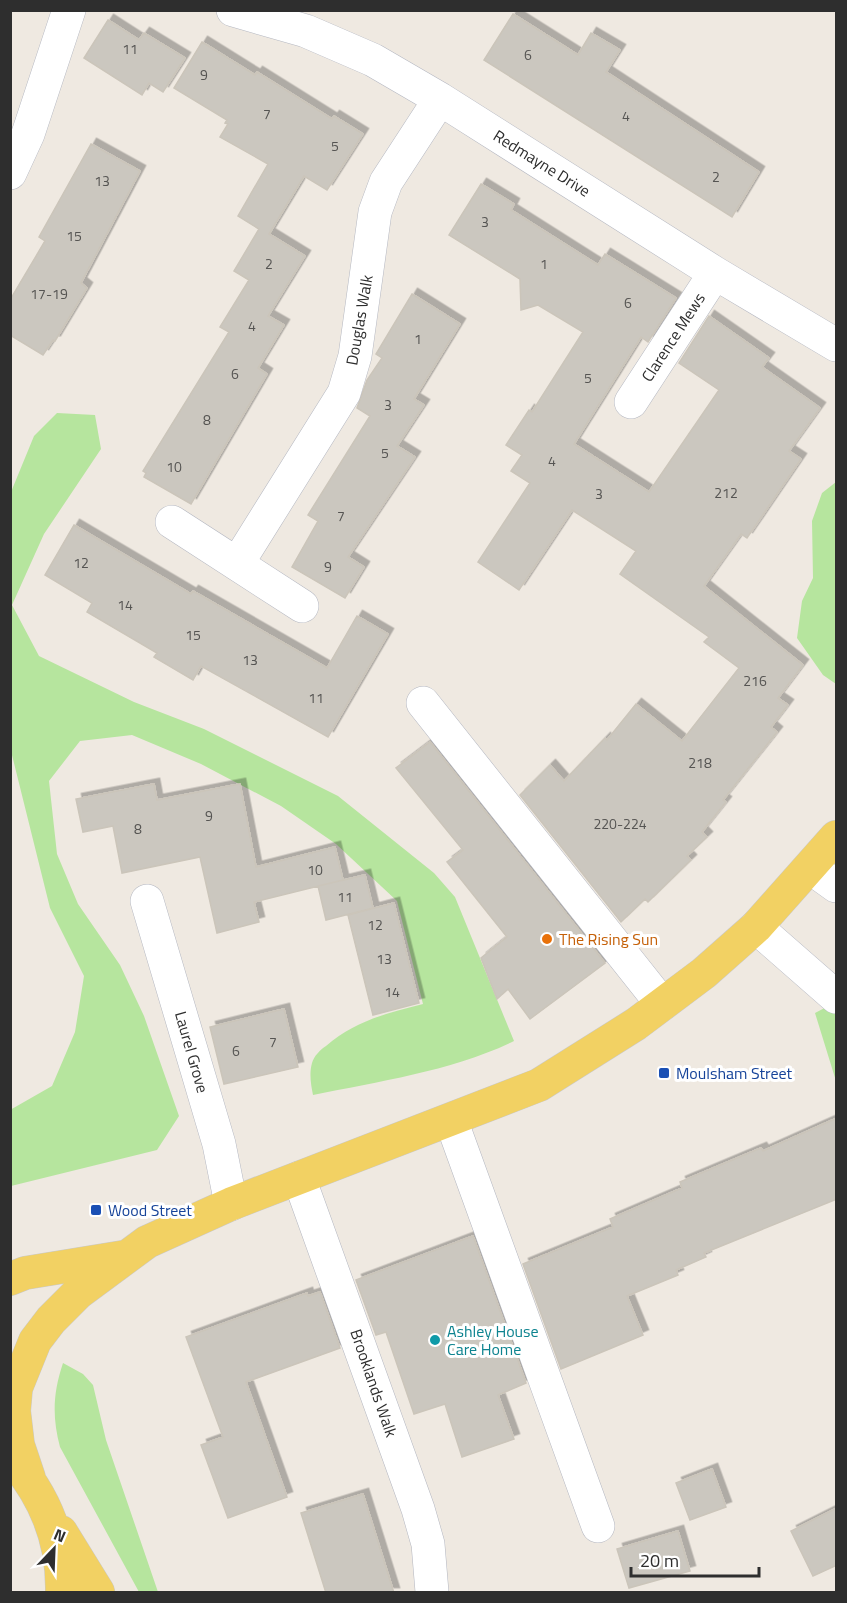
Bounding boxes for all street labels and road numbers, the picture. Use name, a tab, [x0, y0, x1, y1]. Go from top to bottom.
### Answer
street label: Redmayne Drive	[489, 124, 595, 202]
street label: Douglas Walk	[339, 273, 379, 367]
street label: Clarence Mews	[635, 288, 711, 386]
street label: Laurel Grove	[169, 1008, 215, 1096]
street label: Brooklands Walk	[344, 1326, 404, 1441]

